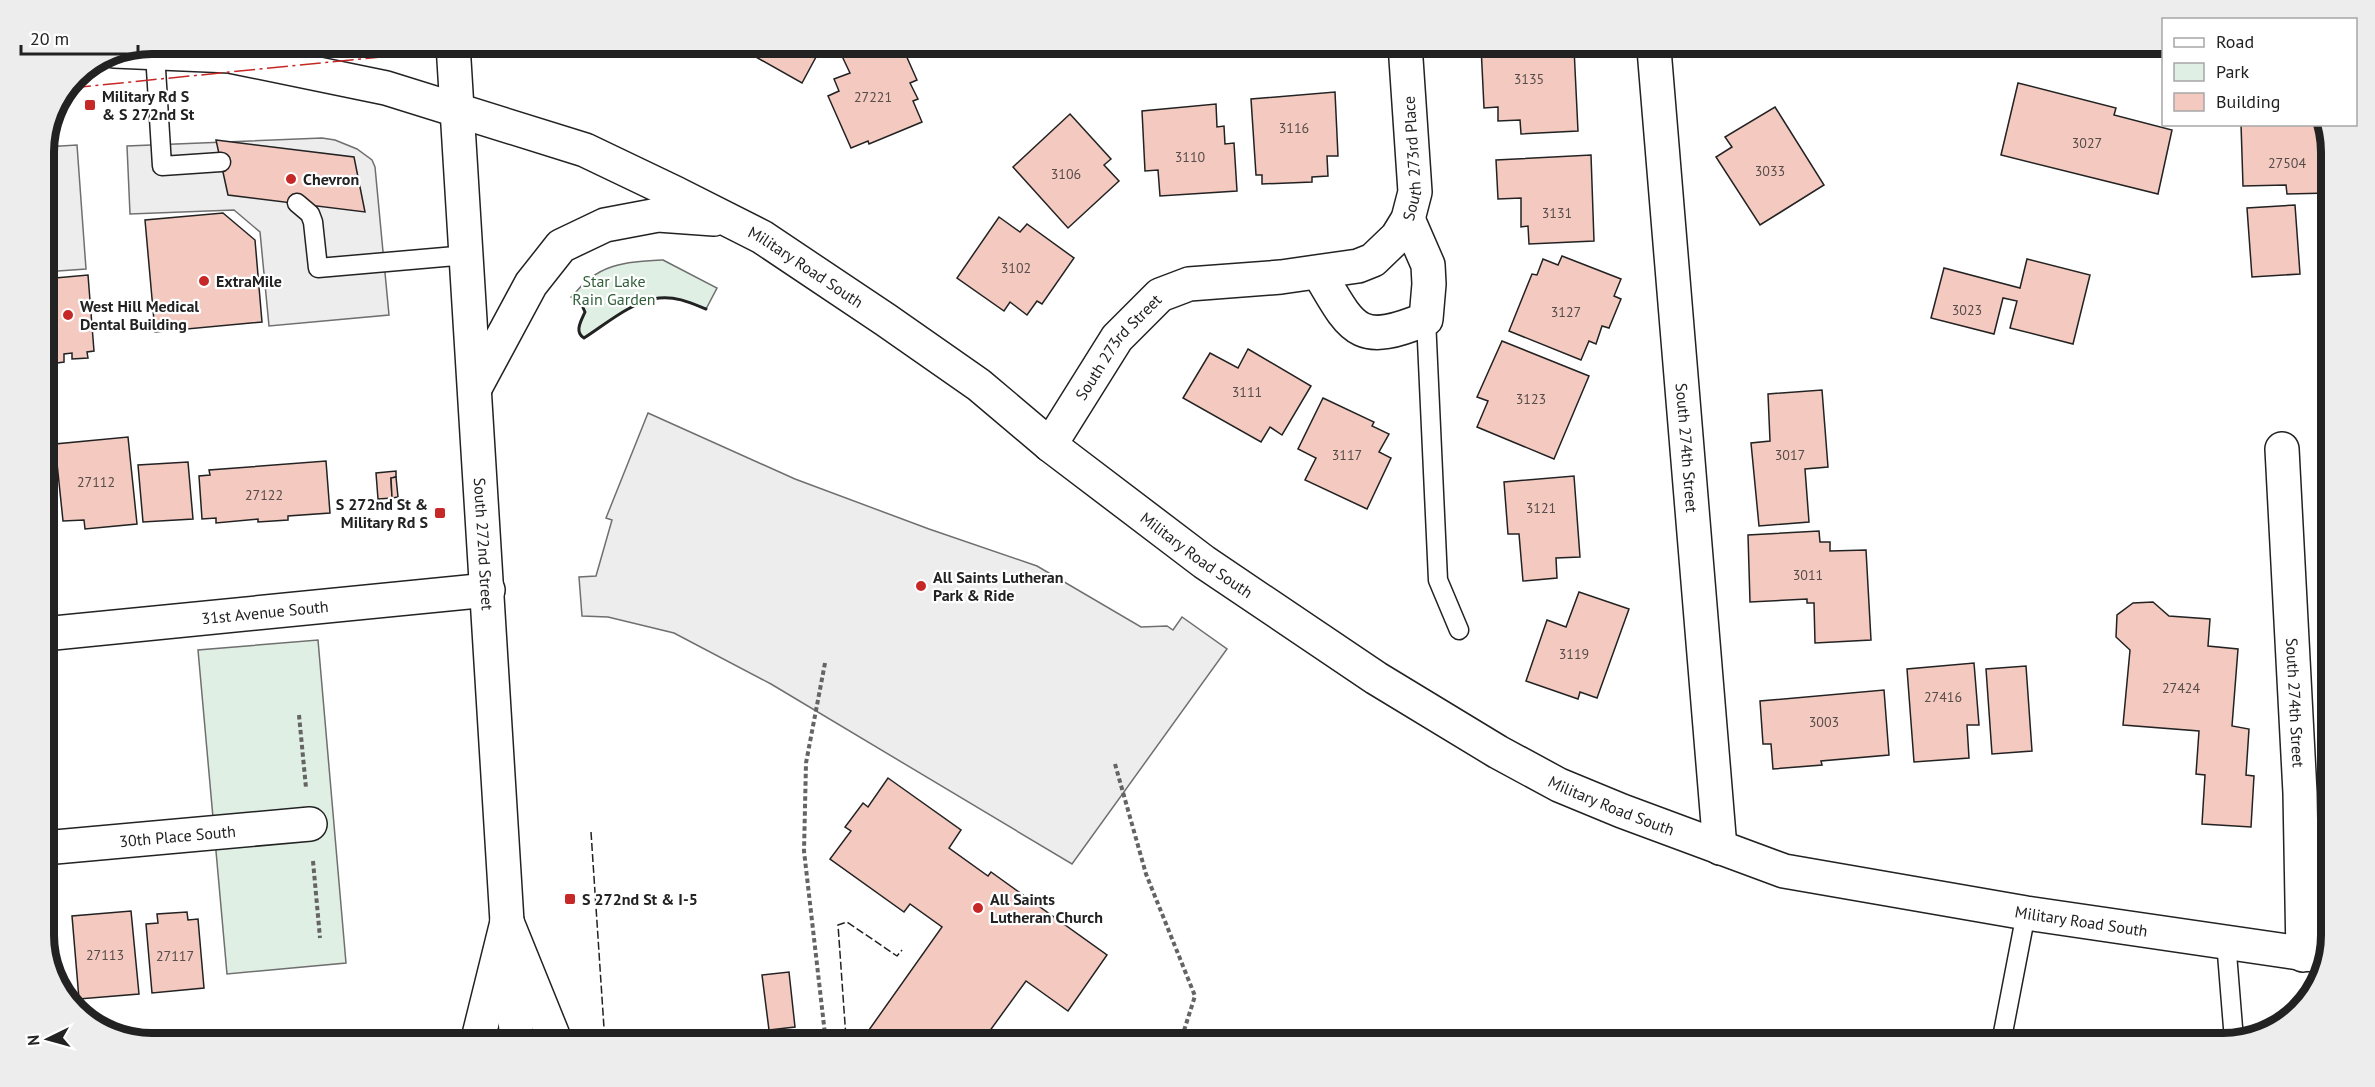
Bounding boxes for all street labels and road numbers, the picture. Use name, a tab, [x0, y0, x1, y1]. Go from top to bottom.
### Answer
street label: South 273rd Place	[1398, 95, 1425, 223]
street label: Military Road South	[745, 222, 867, 312]
street label: South 273rd Street	[1071, 289, 1166, 404]
street label: South 274th Street	[1672, 382, 1702, 514]
street label: South 272nd Street	[470, 477, 498, 612]
street label: Military Road South	[1137, 507, 1257, 602]
street label: 31st Avenue South	[200, 596, 329, 628]
street label: South 274th Street	[2282, 637, 2309, 769]
street label: Military Road South	[1545, 771, 1677, 840]
street label: 30th Place South	[118, 821, 236, 851]
street label: Military Road South	[2013, 901, 2149, 941]

